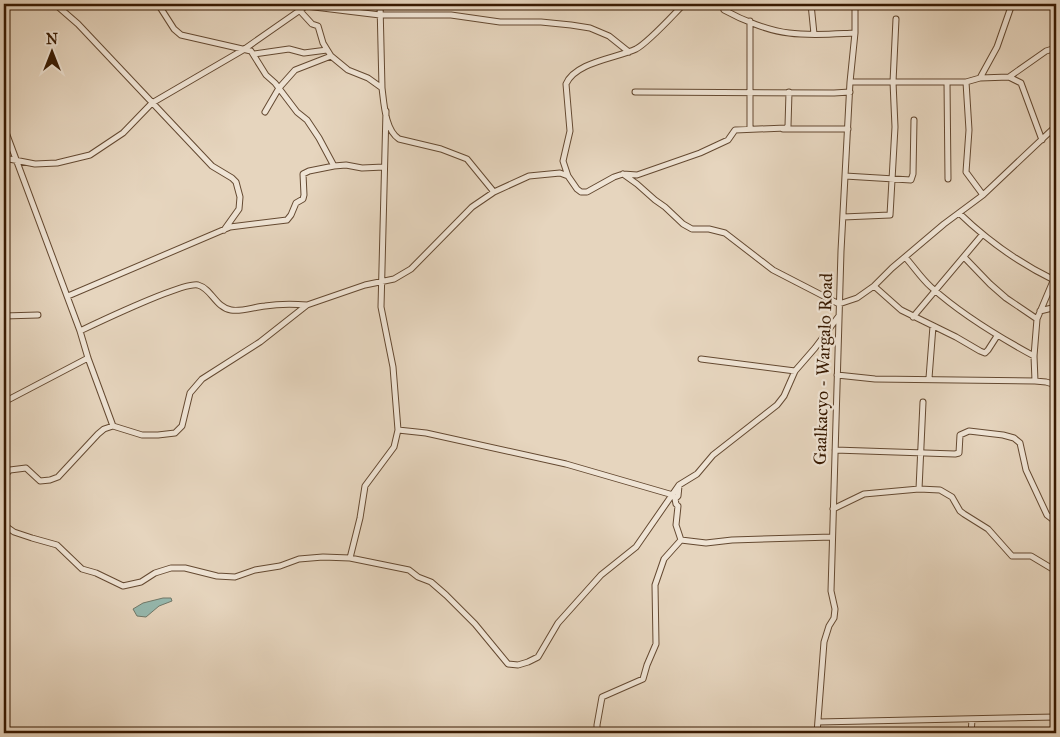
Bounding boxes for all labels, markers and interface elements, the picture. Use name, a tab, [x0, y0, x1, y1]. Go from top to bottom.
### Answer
north arrow	[28, 28, 78, 78]
text: N	[46, 31, 58, 48]
street label: Gaalkacyo - Wargalo Road	[809, 273, 838, 465]

